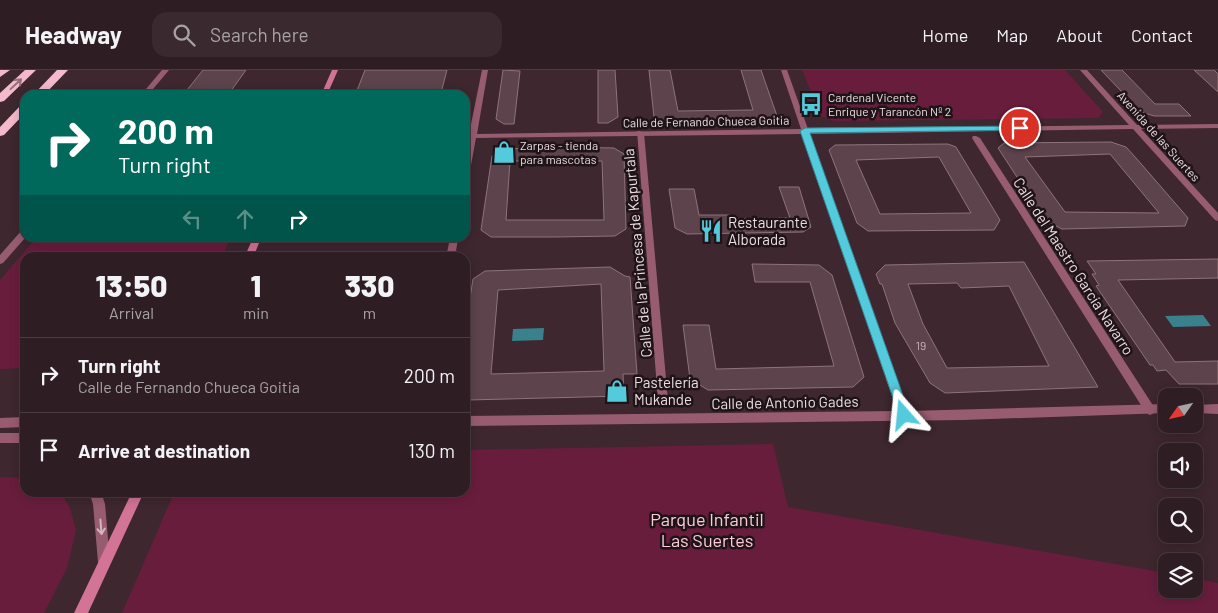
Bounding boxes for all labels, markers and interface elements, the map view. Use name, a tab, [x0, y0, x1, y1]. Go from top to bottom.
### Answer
search box	[152, 12, 502, 57]
text: Headway	[25, 20, 122, 49]
icon: search	[170, 21, 198, 49]
text: Search here	[210, 23, 309, 46]
text: Home	[922, 24, 968, 46]
text: Map	[996, 24, 1028, 46]
text: About	[1056, 24, 1103, 46]
text: Contact	[1131, 24, 1193, 46]
one-way arrow	[9, 78, 22, 90]
street label: Avenida de las Suertes	[1115, 88, 1203, 184]
place label: Cardenal Vicente Enrique y Tarancón Nº 2	[828, 90, 951, 118]
bus stop icon: Cardenal Vicente Enrique y Tarancón Nº 2	[798, 91, 824, 117]
pin	[999, 107, 1041, 149]
text: 200 m	[118, 109, 214, 151]
icon: right	[35, 110, 100, 175]
street label: Calle de Fernando Chueca Goitia	[623, 113, 789, 129]
icon: arrive	[1006, 114, 1034, 142]
place label: Zarpas - tienda para mascotas	[520, 138, 598, 166]
shop icon: Zarpas - tienda para mascotas	[491, 139, 517, 165]
street label: Calle de la Princesa de Kapurtala	[619, 148, 655, 358]
text: Turn right	[118, 151, 211, 177]
street label: Calle del Maestro García Navarro	[1010, 174, 1138, 358]
icon: left	[178, 205, 206, 233]
icon: ahead	[231, 205, 259, 233]
icon: right	[284, 205, 312, 233]
place label: Restaurante Alborada	[728, 213, 808, 248]
restaurant icon: Restaurante Alborada	[698, 218, 724, 244]
text: 13:50	[96, 267, 167, 303]
text: 1	[251, 267, 261, 303]
text: 330	[344, 267, 394, 303]
text: Arrival	[109, 303, 154, 322]
text: min	[243, 303, 269, 322]
text: m	[363, 303, 376, 322]
house number: 19	[916, 338, 926, 352]
text: Turn right	[78, 354, 160, 377]
icon: right	[35, 361, 63, 389]
text: 200 m	[404, 364, 455, 387]
place label: Pastelería Mukande	[634, 373, 699, 408]
text: Calle de Fernando Chueca Goitia	[78, 377, 300, 396]
shop icon: Pastelería Mukande	[604, 378, 630, 404]
position arrow	[877, 388, 929, 440]
north arrow	[1158, 388, 1202, 432]
map controls	[1158, 388, 1203, 598]
street label: Calle de Antonio Gades	[711, 392, 859, 412]
icon: arrive	[35, 436, 63, 464]
text: Arrive at destination	[78, 439, 250, 462]
text: 130 m	[408, 439, 455, 462]
button: sound	[1158, 443, 1203, 488]
button: search	[1158, 498, 1203, 543]
park label: Parque Infantil Las Suertes	[650, 508, 764, 551]
one-way arrow	[96, 519, 106, 535]
button: layers	[1158, 553, 1203, 598]

